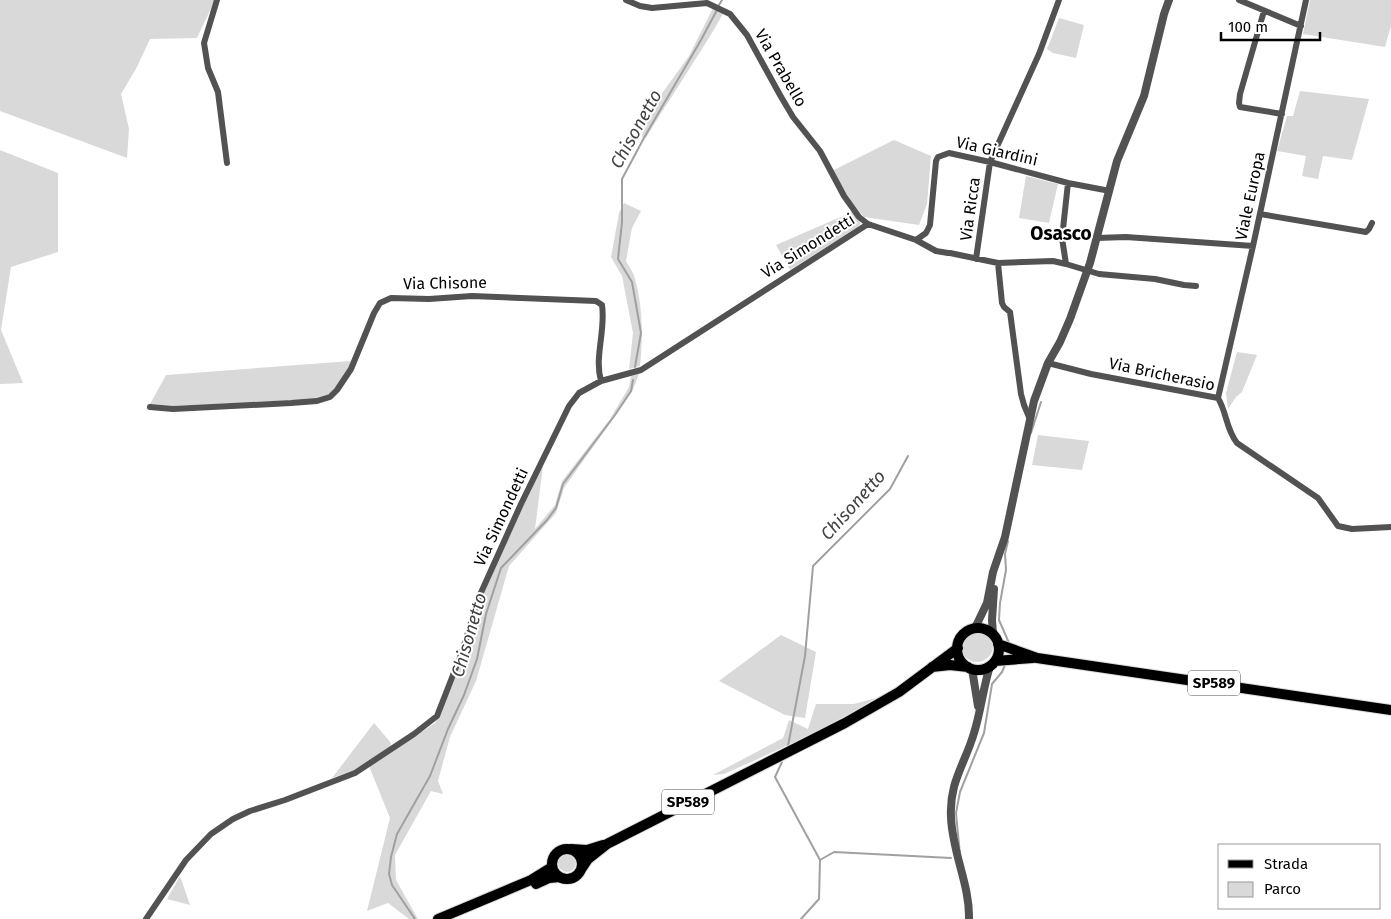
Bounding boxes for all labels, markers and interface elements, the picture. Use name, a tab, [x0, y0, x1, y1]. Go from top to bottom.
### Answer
scale bar	[1221, 10, 1320, 42]
text: 100 m	[1228, 18, 1268, 36]
street label: Via Prabello	[751, 26, 811, 110]
water label: Chisonetto	[605, 86, 667, 172]
street label: Via Giardini	[954, 132, 1040, 170]
street label: Viale Europa	[1231, 150, 1269, 242]
street label: Via Ricca	[956, 176, 984, 242]
street label: Via Simondetti	[758, 210, 858, 282]
district label: Osasco	[1030, 222, 1092, 245]
street label: Via Chisone	[403, 273, 487, 293]
street label: Via Bricherasio	[1107, 353, 1217, 395]
street label: Via Simondetti	[470, 465, 532, 569]
water label: Chisonetto	[816, 465, 890, 545]
water label: Chisonetto	[446, 590, 492, 680]
road number: SP589	[1188, 670, 1240, 696]
road number: SP589	[662, 790, 714, 814]
legend	[1218, 844, 1381, 909]
text: Strada	[1264, 855, 1308, 873]
text: Parco	[1264, 880, 1301, 898]

